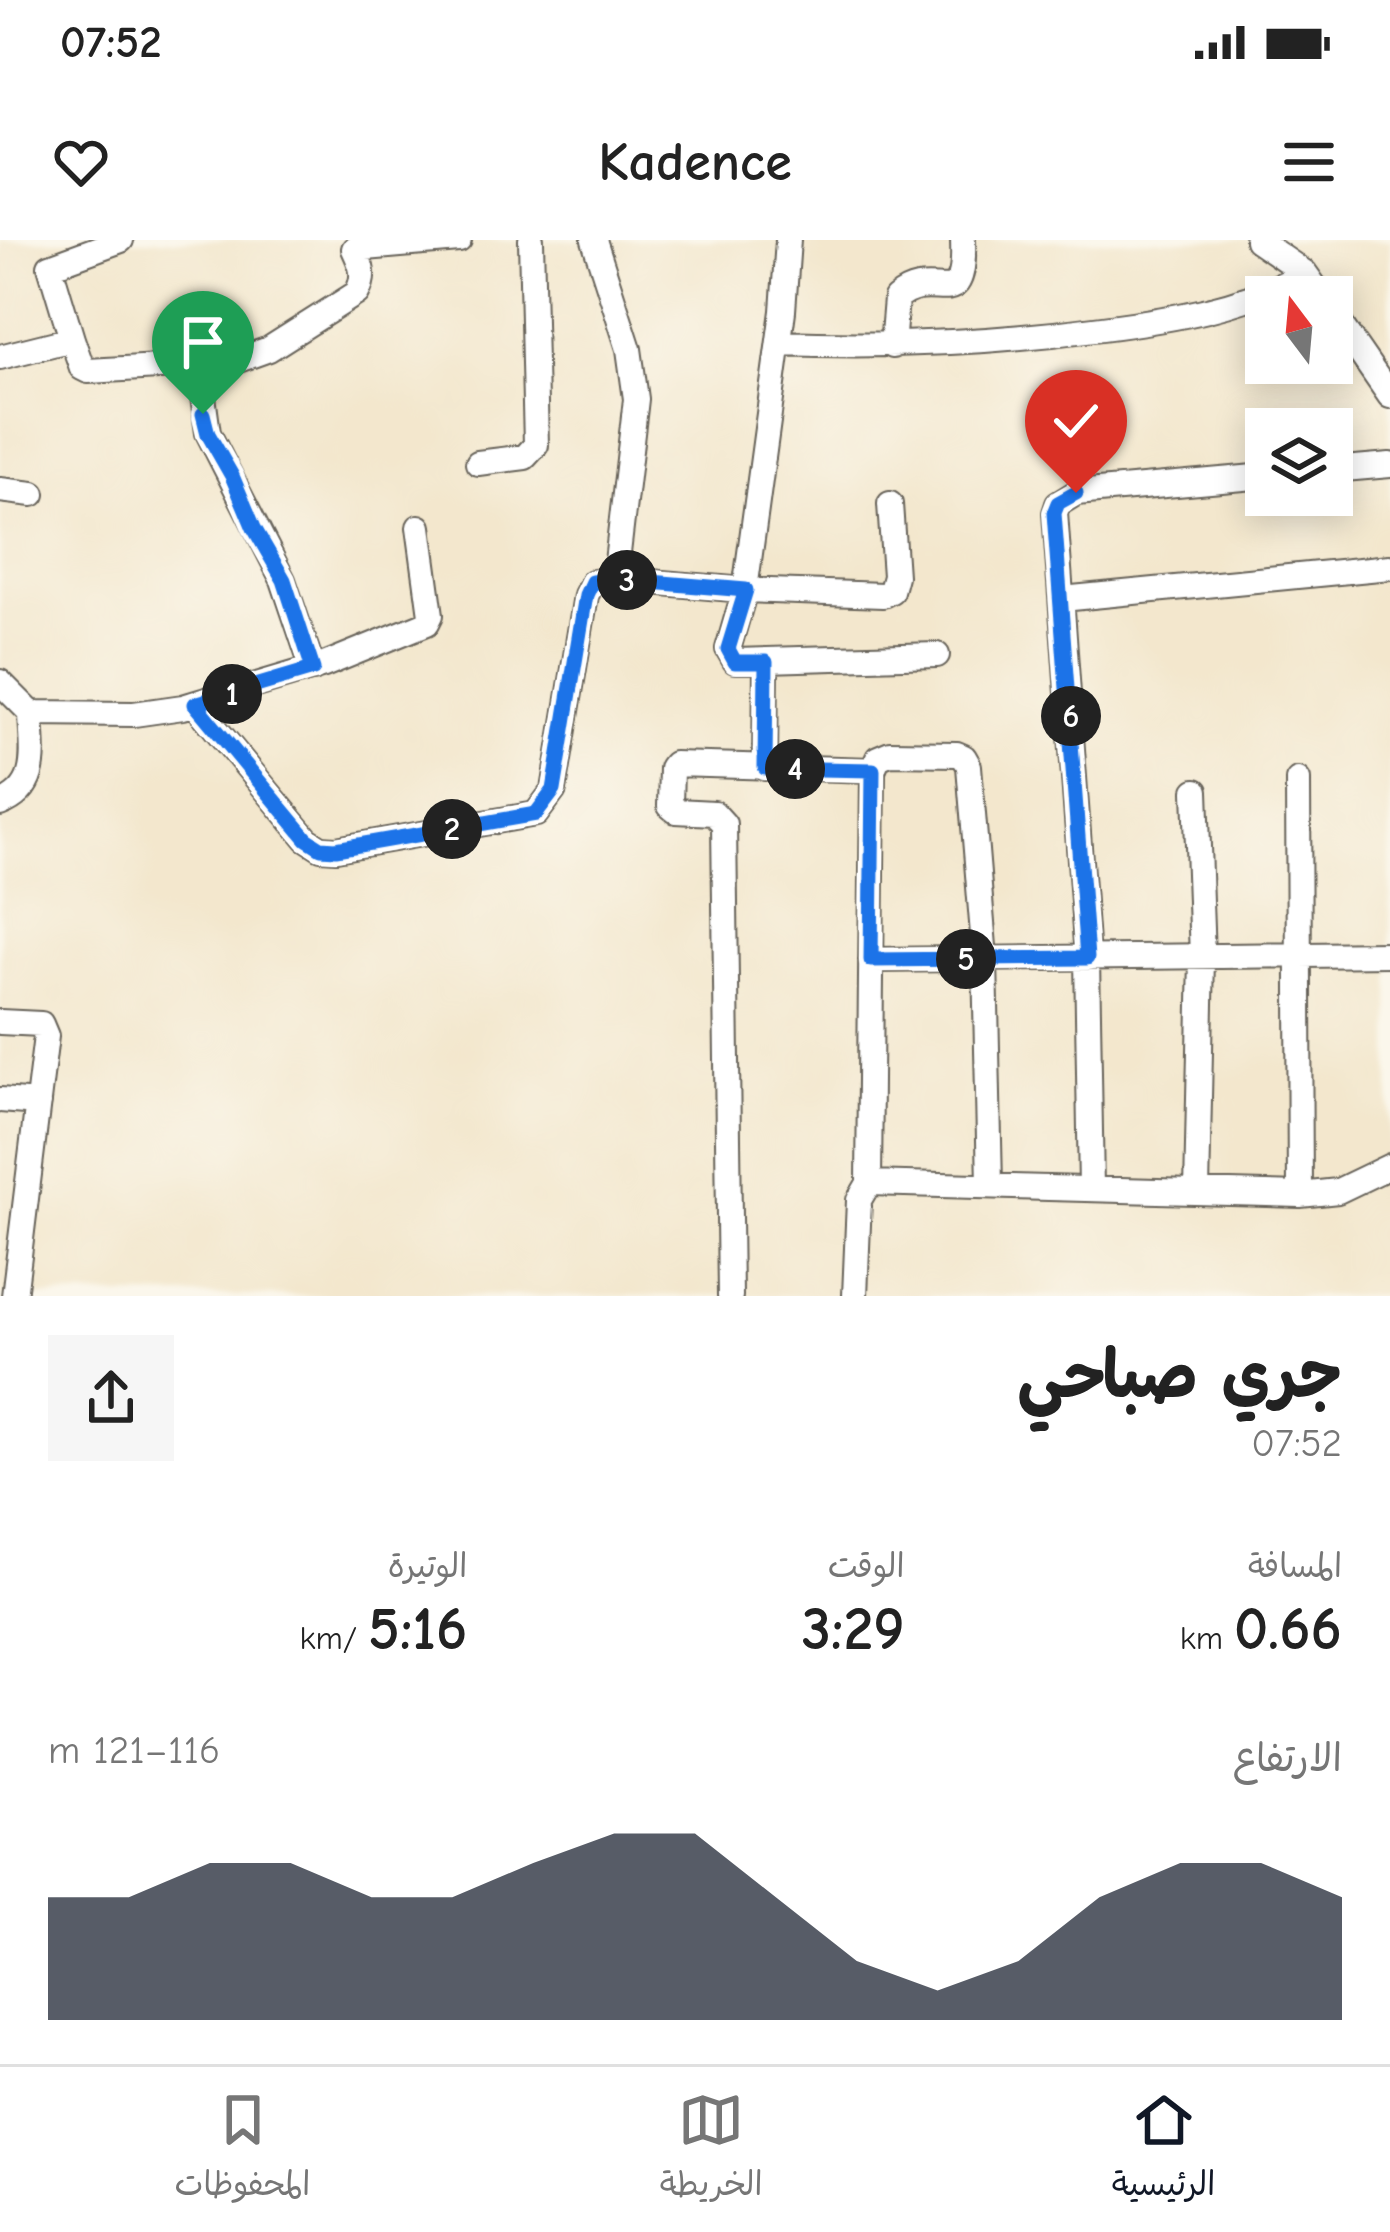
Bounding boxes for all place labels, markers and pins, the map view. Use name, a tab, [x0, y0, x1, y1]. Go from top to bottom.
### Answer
pin	[152, 291, 254, 414]
pin	[1025, 370, 1127, 493]
pin: 3	[597, 550, 657, 610]
pin: 1	[202, 664, 262, 724]
pin: 6	[1041, 686, 1101, 746]
pin: 4	[765, 739, 825, 799]
pin: 2	[422, 799, 482, 859]
pin: 5	[936, 929, 996, 989]

